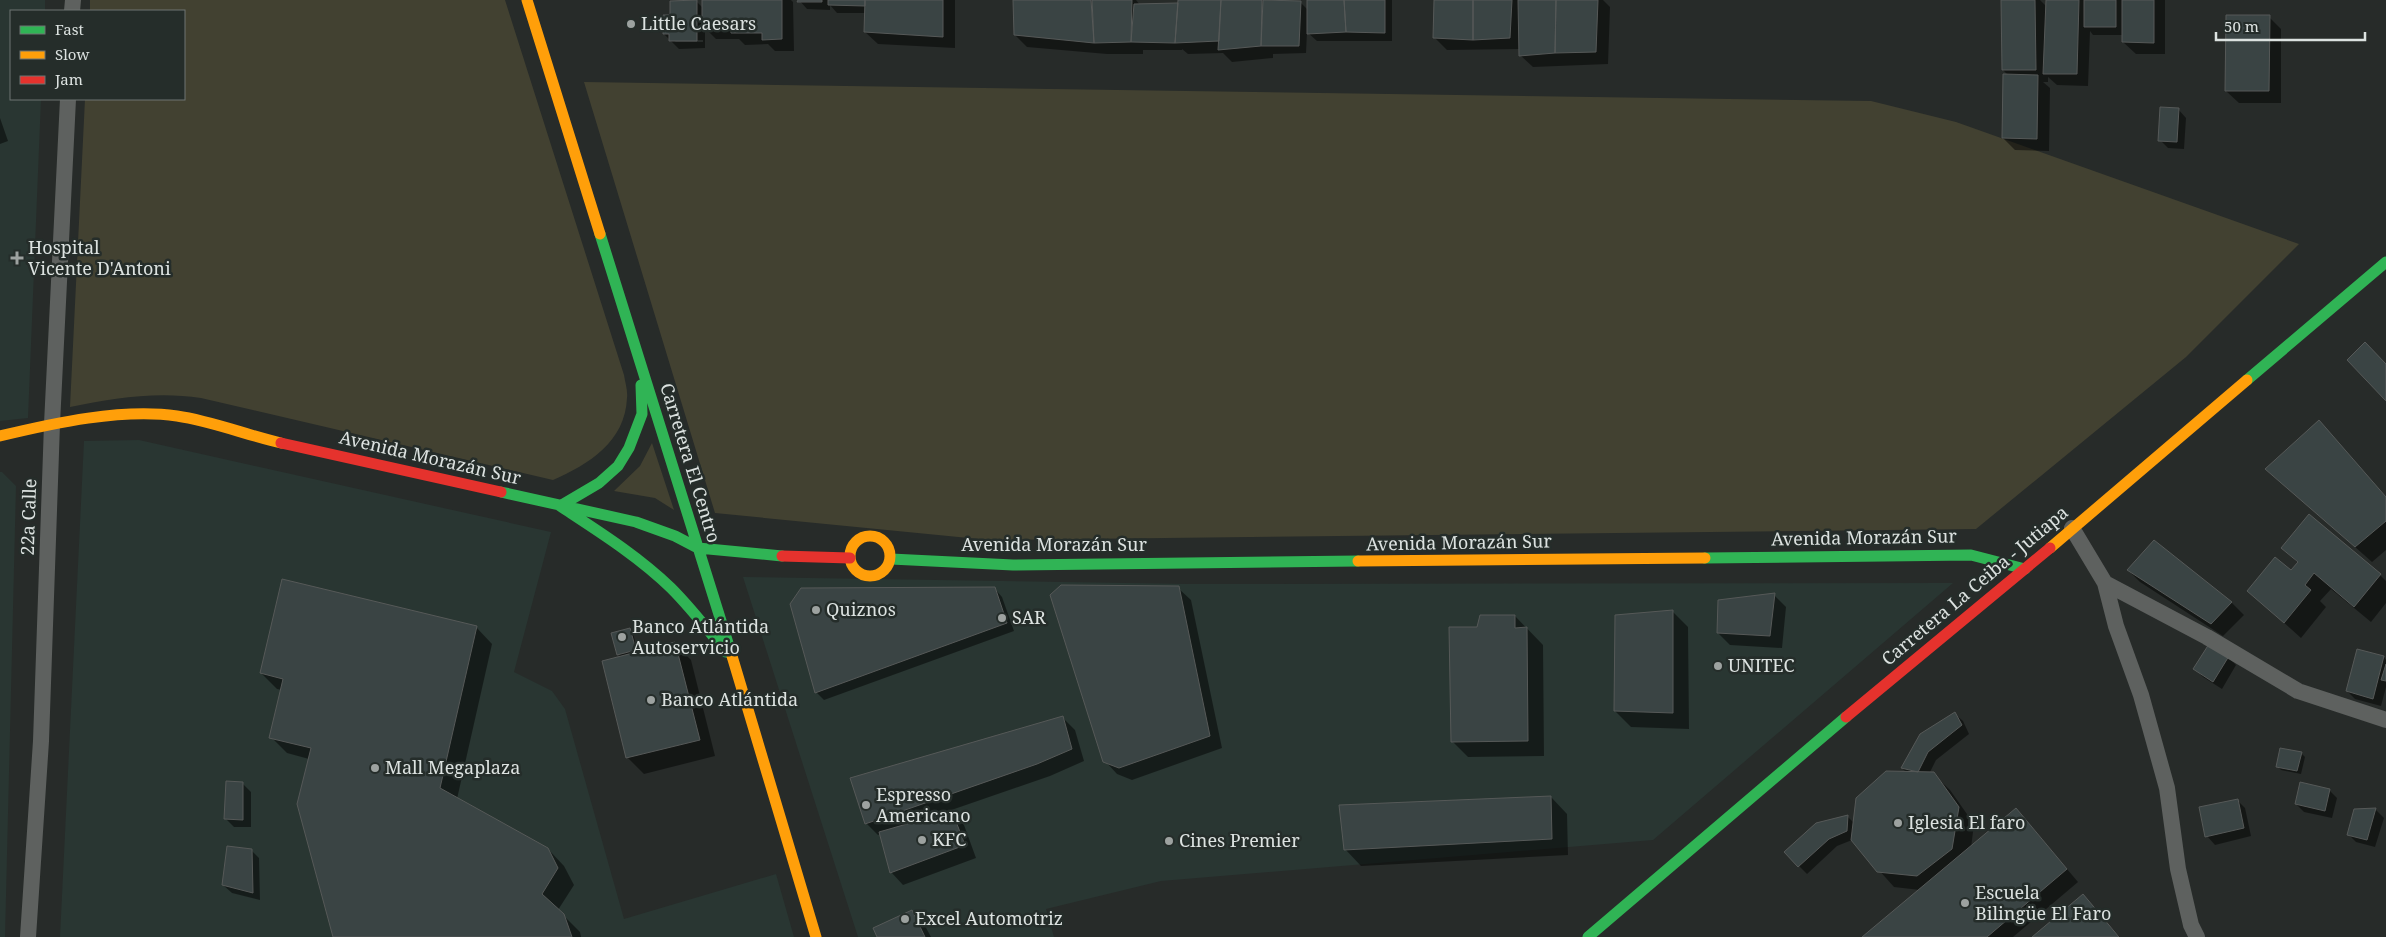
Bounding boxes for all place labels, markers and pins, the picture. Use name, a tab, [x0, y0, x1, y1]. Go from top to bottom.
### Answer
place label: Little Caesars	[641, 11, 756, 35]
marker: Little Caesars	[625, 18, 637, 30]
place label: Hospital Vicente D'Antoni	[28, 235, 171, 280]
marker: Hospital Vicente D'Antoni	[10, 251, 24, 265]
place label: Quiznos	[826, 597, 896, 621]
marker: Quiznos	[810, 604, 822, 616]
place label: SAR	[1012, 605, 1046, 629]
marker: SAR	[996, 612, 1008, 624]
place label: Banco Atlántida Autoservicio	[632, 614, 769, 659]
marker: Banco Atlántida Autoservicio	[616, 631, 628, 643]
place label: UNITEC	[1728, 653, 1795, 677]
marker: UNITEC	[1712, 660, 1724, 672]
place label: Banco Atlántida	[661, 687, 798, 711]
marker: Banco Atlántida	[645, 694, 657, 706]
place label: Mall Megaplaza	[385, 755, 520, 779]
marker: Mall Megaplaza	[369, 762, 381, 774]
place label: Espresso Americano	[876, 782, 971, 827]
marker: Espresso Americano	[860, 799, 872, 811]
place label: Iglesia El faro	[1908, 810, 2025, 834]
marker: Iglesia El faro	[1892, 817, 1904, 829]
place label: KFC	[932, 827, 966, 851]
place label: Cines Premier	[1179, 828, 1300, 852]
marker: KFC	[916, 834, 928, 846]
marker: Cines Premier	[1163, 835, 1175, 847]
place label: Escuela Bilingüe El Faro	[1975, 880, 2111, 925]
marker: Escuela Bilingüe El Faro	[1959, 897, 1971, 909]
place label: Excel Automotriz	[915, 906, 1063, 930]
marker: Excel Automotriz	[899, 913, 911, 925]

